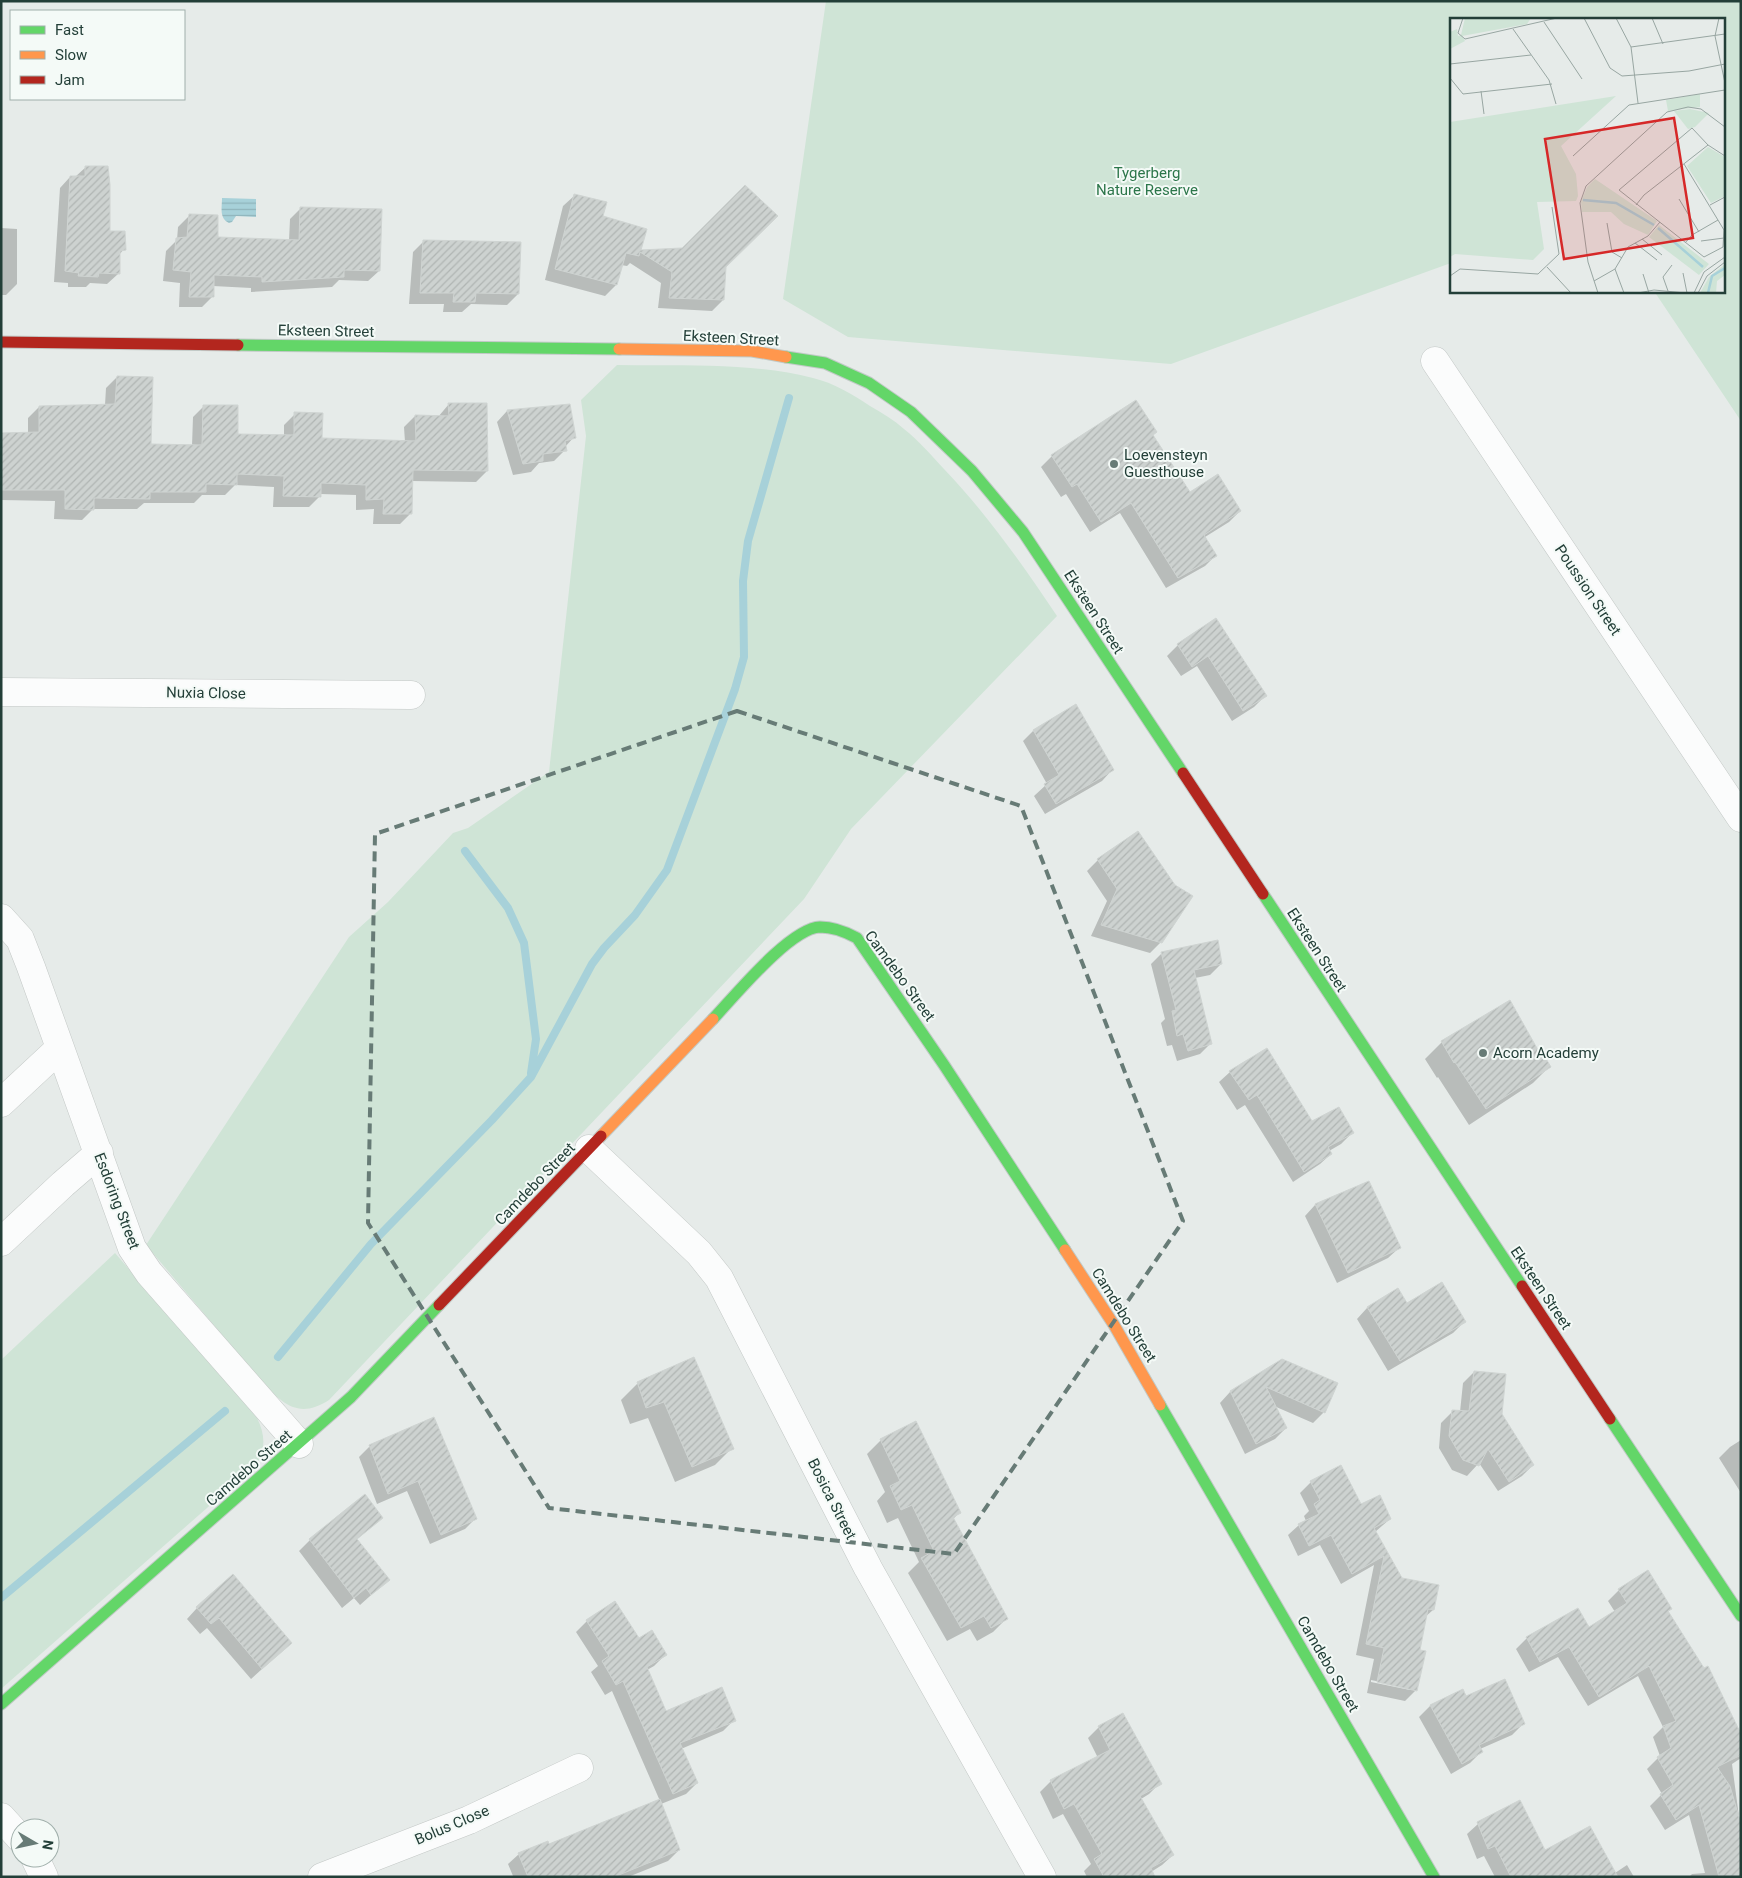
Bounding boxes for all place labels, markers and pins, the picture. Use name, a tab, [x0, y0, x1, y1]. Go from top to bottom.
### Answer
place label: Loevensteyn Guesthouse	[1124, 446, 1208, 481]
marker: Loevensteyn Guesthouse	[1108, 458, 1120, 470]
place label: Acorn Academy	[1493, 1044, 1599, 1062]
marker: Acorn Academy	[1477, 1047, 1489, 1059]

